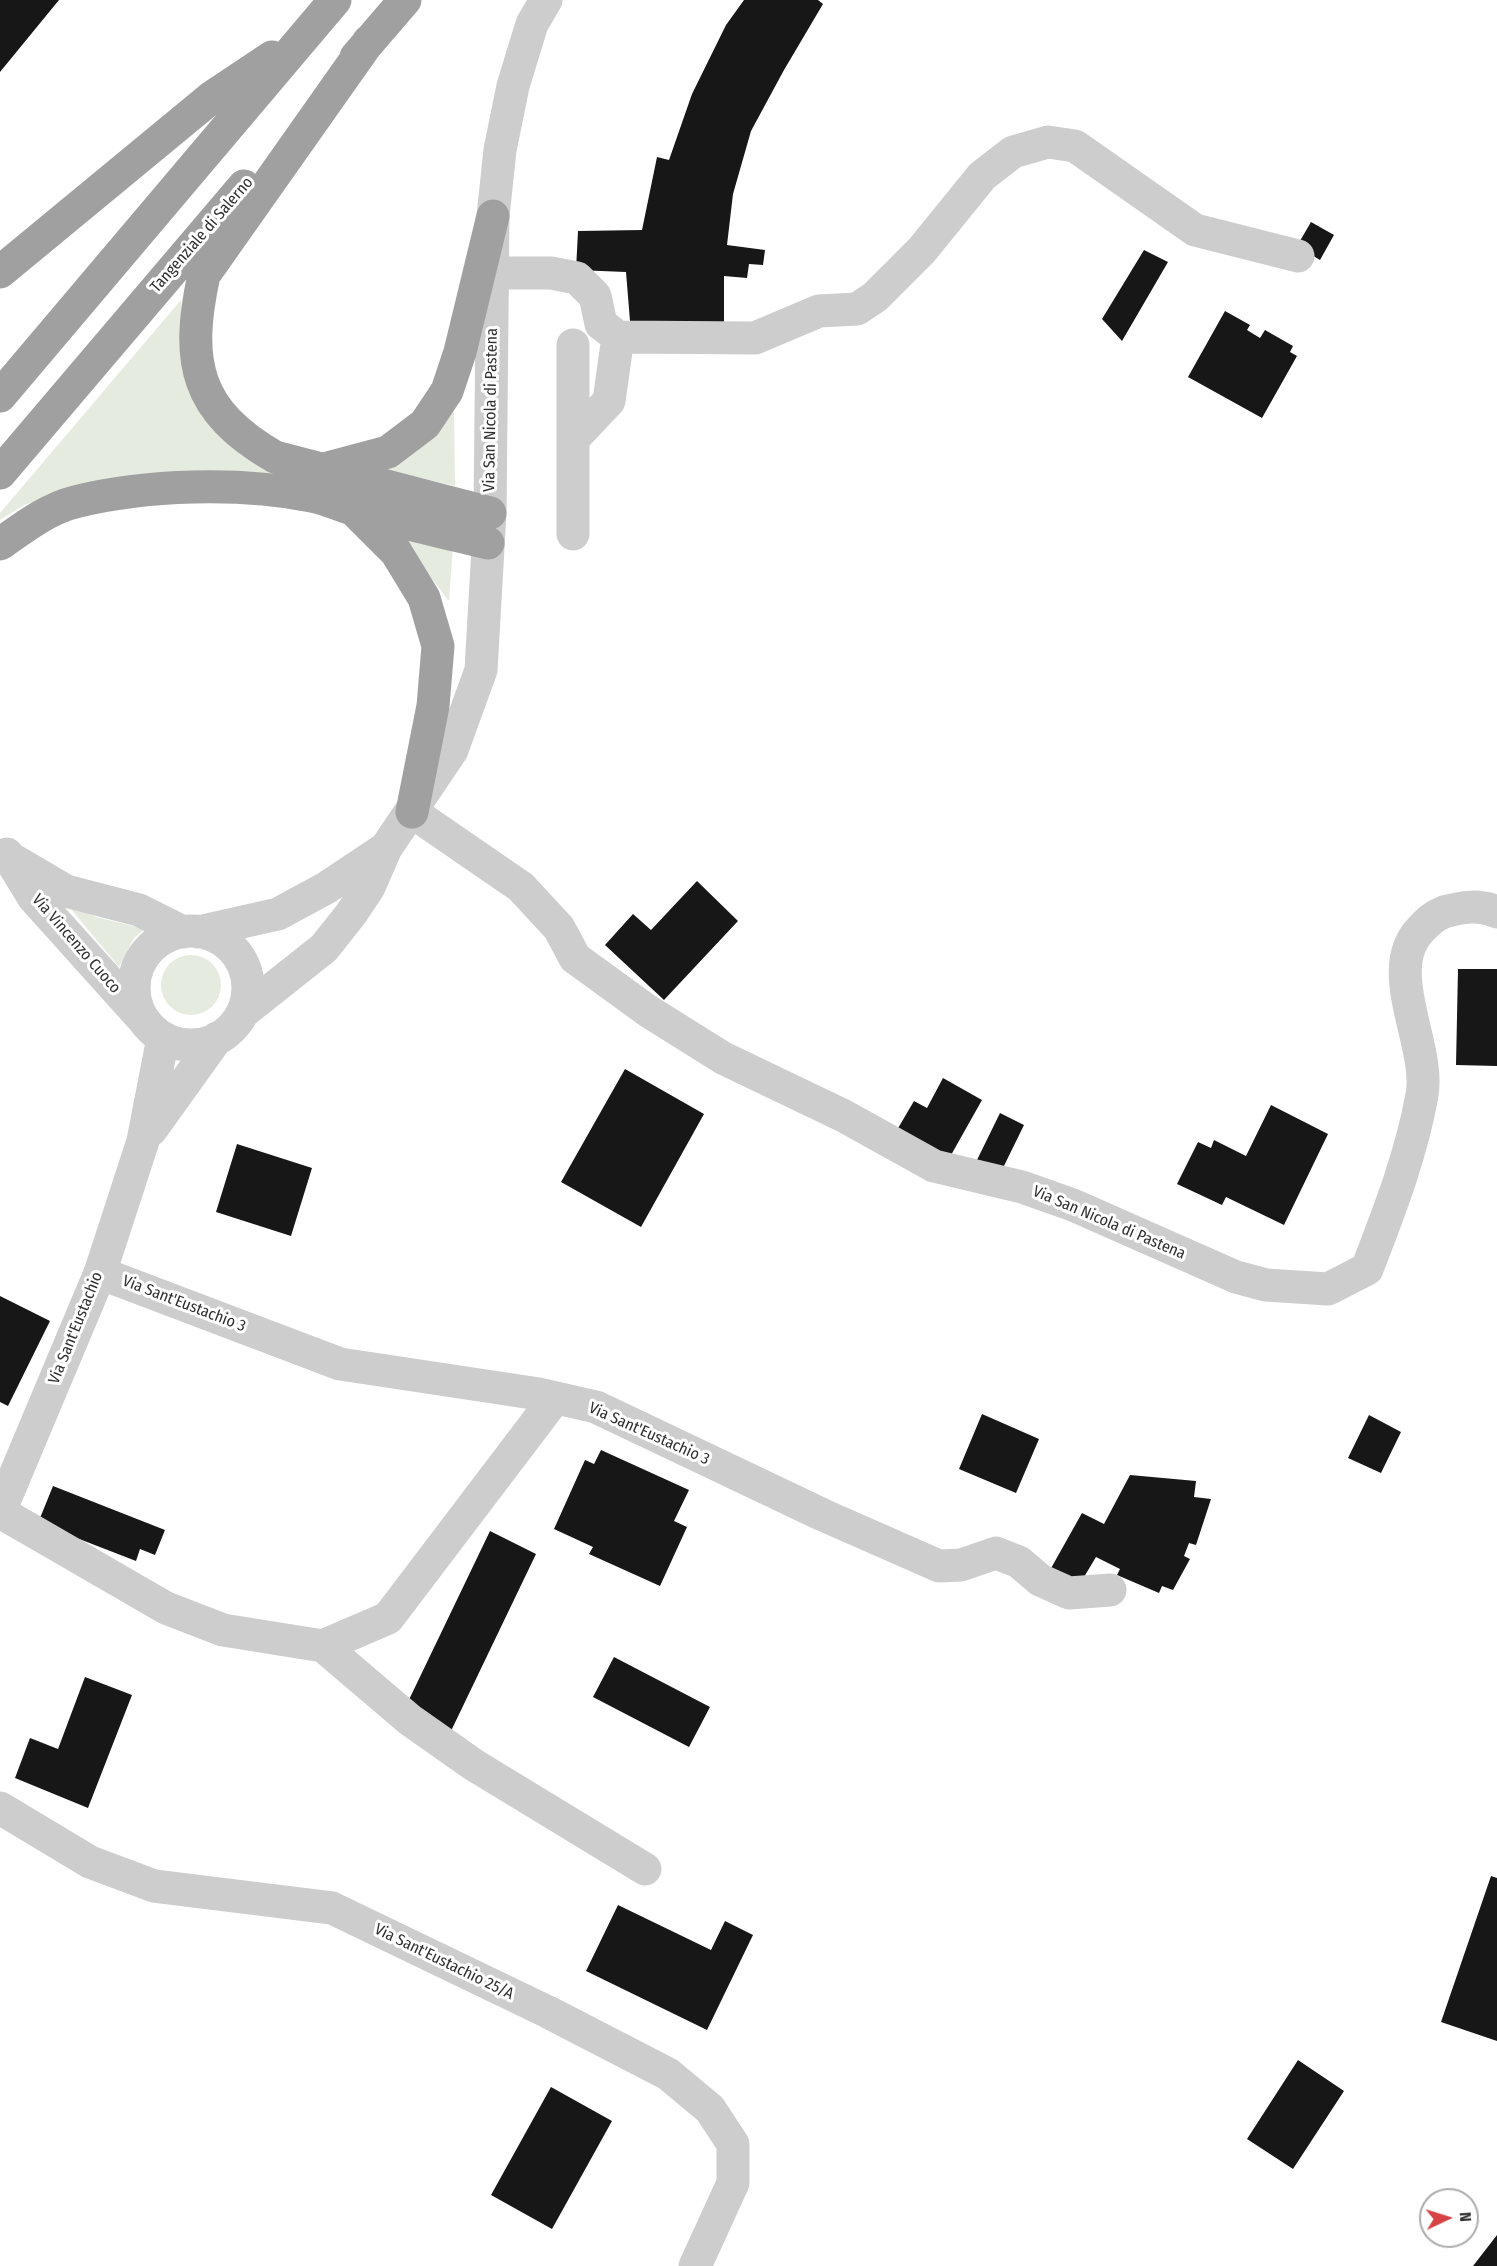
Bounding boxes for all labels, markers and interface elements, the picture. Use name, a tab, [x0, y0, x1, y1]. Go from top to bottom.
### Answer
street label: Tangenziale di Salerno	[147, 173, 257, 297]
street label: Via San Nicola di Pastena	[480, 328, 502, 492]
street label: Via Vincenzo Cuoco	[28, 890, 124, 998]
street label: Via San Nicola di Pastena	[1030, 1182, 1188, 1264]
street label: Via Sant'Eustachio	[45, 1269, 107, 1387]
street label: Via Sant'Eustachio 3	[120, 1272, 248, 1336]
street label: Via Sant'Eustachio 3	[586, 1399, 712, 1469]
street label: Via Sant'Eustachio 25/A	[371, 1920, 517, 2004]
north arrow	[1419, 2188, 1479, 2248]
text: N	[1456, 2211, 1475, 2222]

